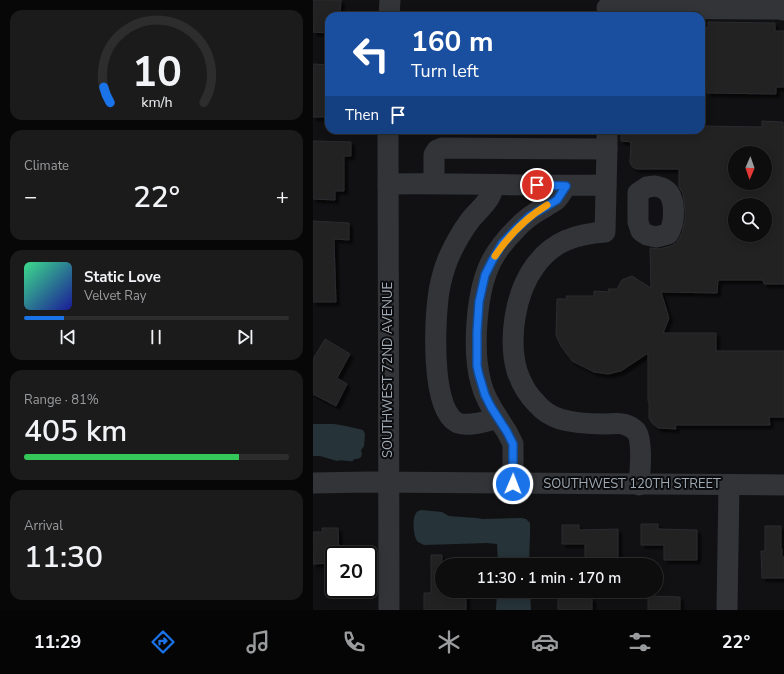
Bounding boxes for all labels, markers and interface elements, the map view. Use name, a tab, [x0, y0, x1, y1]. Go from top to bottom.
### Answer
text: 160 m	[411, 23, 494, 61]
icon: left	[345, 28, 397, 80]
text: 10	[132, 44, 181, 101]
text: Turn left	[411, 59, 479, 83]
text: km/h	[141, 93, 172, 112]
icon: arrive	[387, 104, 409, 126]
text: Then	[345, 105, 379, 125]
north arrow	[728, 146, 772, 190]
map controls	[728, 146, 772, 242]
text: Climate	[24, 157, 69, 175]
pin	[520, 168, 554, 202]
icon: arrive	[526, 174, 548, 196]
text: 22°	[133, 177, 180, 218]
text: −	[24, 182, 37, 212]
text: +	[276, 182, 289, 212]
button: search	[728, 198, 772, 242]
text: Static Love	[84, 267, 161, 287]
street label: SOUTHWEST 72ND AVENUE	[379, 282, 397, 458]
text: Velvet Ray	[84, 287, 146, 305]
icon: previous	[57, 326, 79, 348]
icon: pause	[145, 326, 167, 348]
icon: next	[234, 326, 256, 348]
text: Range · 81%	[24, 391, 99, 409]
text: 405 km	[24, 411, 127, 452]
position arrow	[492, 463, 534, 505]
street label: SOUTHWEST 120TH STREET	[543, 475, 721, 493]
text: Arrival	[24, 517, 63, 535]
text: 11:30	[24, 537, 103, 578]
speed limit sign: 20	[325, 546, 377, 598]
text: 11:30 · 1 min · 170 m	[477, 568, 621, 588]
icon: directions	[149, 628, 177, 656]
icon: music	[244, 628, 272, 656]
icon: phone	[340, 628, 368, 656]
icon: climate	[435, 628, 463, 656]
icon: car	[531, 628, 559, 656]
icon: filters	[626, 628, 654, 656]
text: 11:29	[34, 630, 81, 654]
text: 22°	[722, 630, 750, 654]

